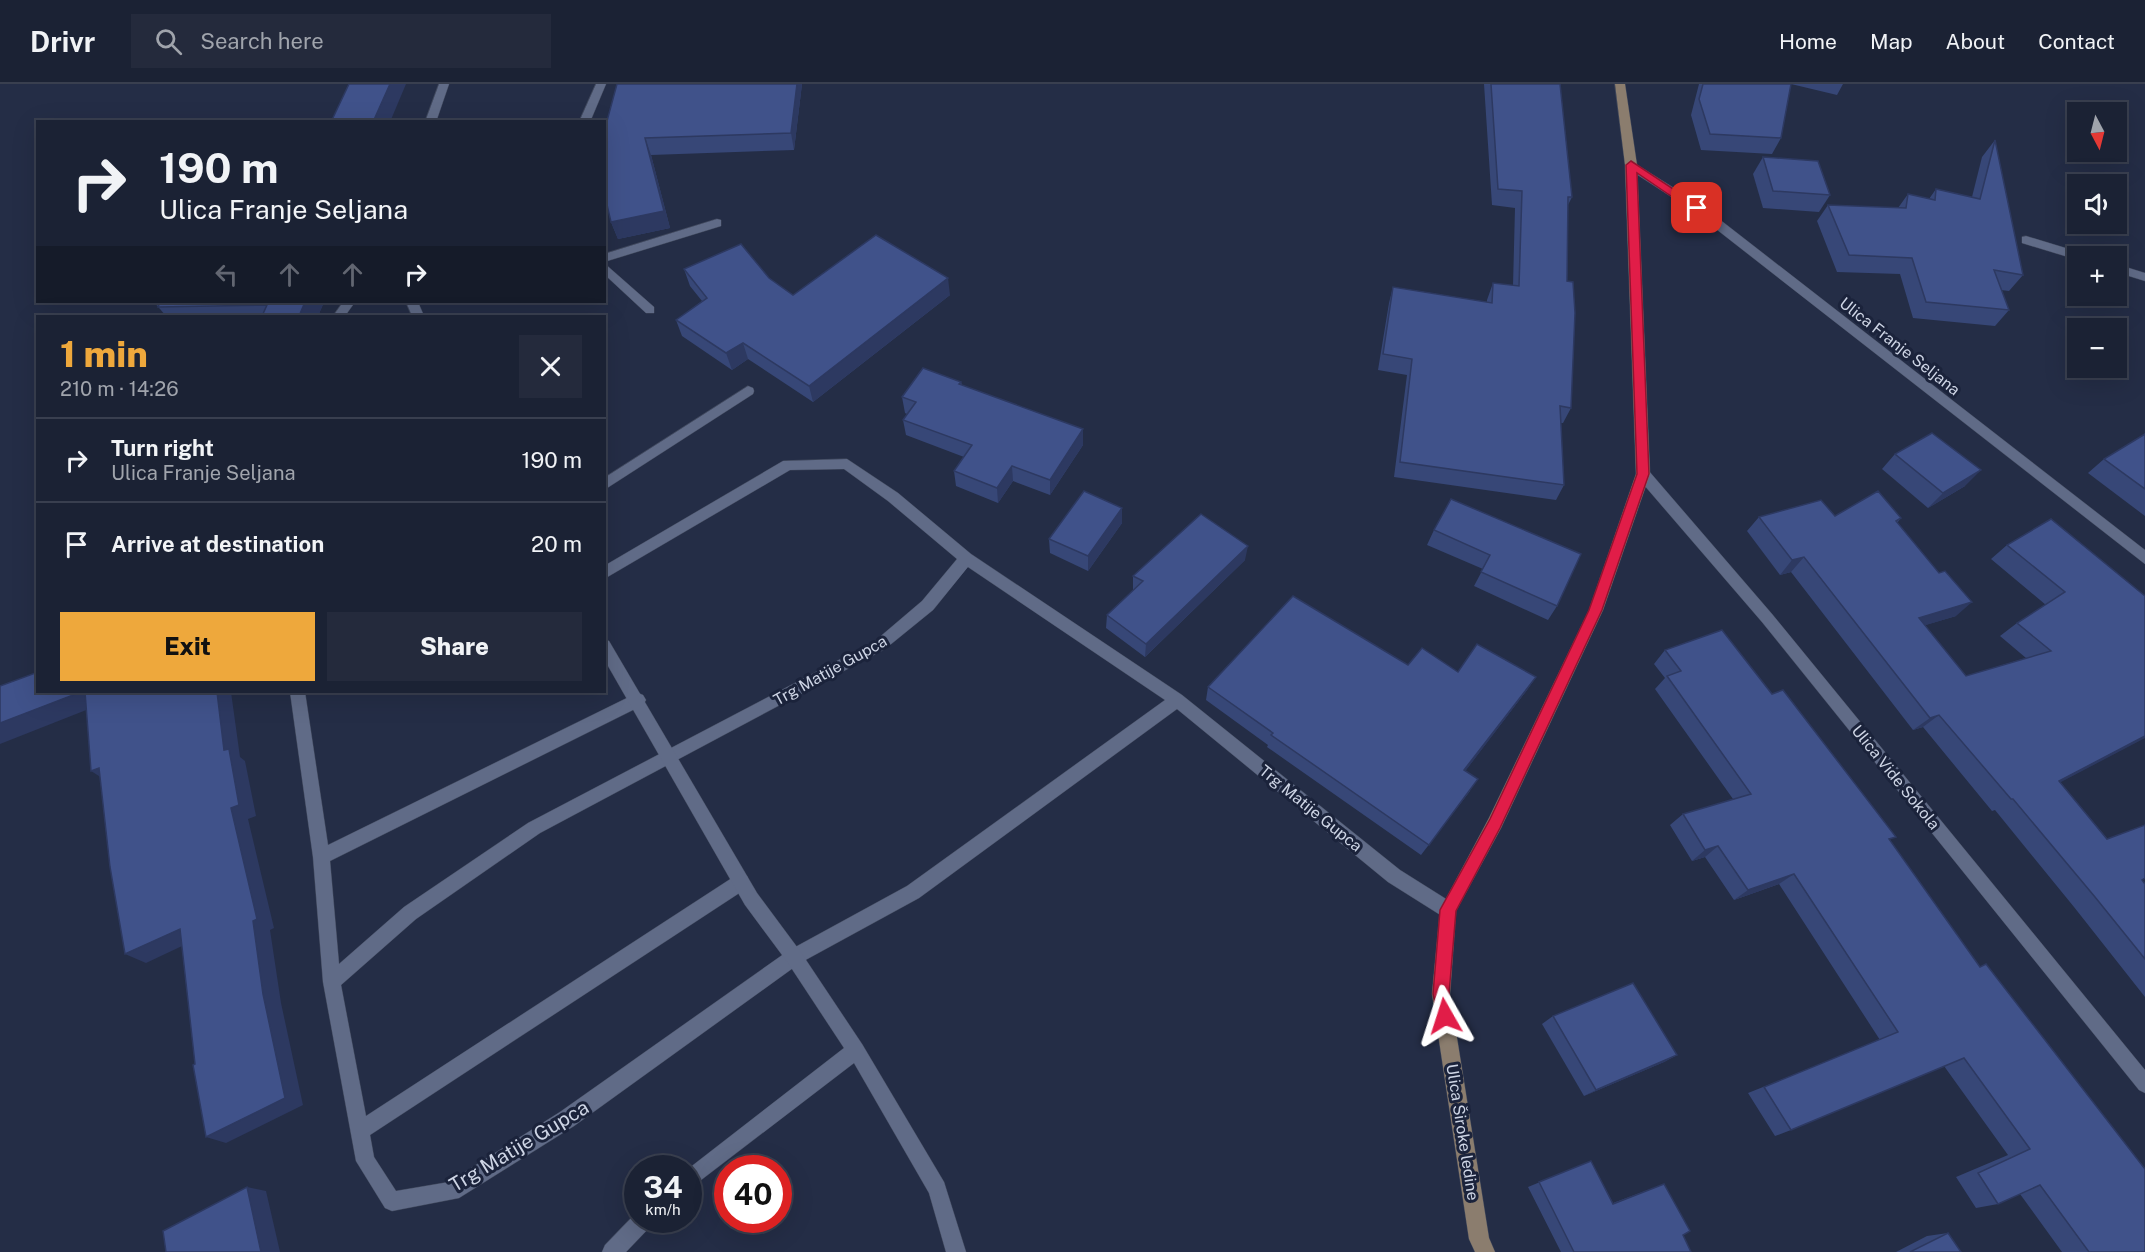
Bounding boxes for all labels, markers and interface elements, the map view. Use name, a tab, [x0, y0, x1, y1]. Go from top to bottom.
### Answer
search box	[131, 14, 551, 68]
text: Drivr	[30, 25, 95, 58]
icon: search	[152, 25, 185, 58]
text: Search here	[200, 28, 324, 54]
text: Home	[1779, 29, 1837, 54]
text: Map	[1870, 29, 1913, 54]
text: About	[1946, 29, 2005, 54]
text: Contact	[2038, 29, 2115, 54]
north arrow	[2067, 102, 2127, 162]
map controls	[2067, 102, 2127, 378]
text: 190 m	[159, 143, 279, 192]
icon: right	[60, 144, 138, 222]
button: sound	[2067, 174, 2127, 234]
pin	[1671, 182, 1722, 233]
icon: arrive	[1680, 191, 1713, 224]
text: Ulica Franje Seljana	[159, 193, 408, 225]
button: +	[2067, 246, 2127, 306]
icon: left	[210, 258, 243, 291]
icon: ahead	[273, 258, 306, 291]
icon: ahead	[336, 258, 369, 291]
icon: right	[399, 258, 432, 291]
street label: Ulica Franje Seljana	[1836, 293, 1964, 399]
button: −	[2067, 318, 2127, 378]
text: 1 min	[60, 333, 148, 375]
button: close	[519, 335, 582, 398]
text: 210 m · 14:26	[60, 377, 179, 401]
text: Turn right	[111, 435, 214, 461]
icon: right	[60, 444, 93, 477]
text: 190 m	[522, 447, 582, 473]
text: Ulica Franje Seljana	[111, 461, 296, 485]
icon: arrive	[60, 528, 93, 561]
text: Arrive at destination	[111, 531, 324, 557]
text: 20 m	[531, 531, 582, 557]
button: Exit	[60, 612, 315, 681]
button: Share	[327, 612, 582, 681]
street label: Trg Matije Gupca	[770, 631, 890, 709]
street label: Ulica Vide Sokola	[1848, 721, 1944, 833]
street label: Trg Matije Gupca	[1255, 761, 1366, 856]
position arrow	[1413, 984, 1477, 1048]
street label: Ulica Široke ledine	[1442, 1062, 1484, 1202]
street label: Trg Matije Gupca	[445, 1095, 593, 1197]
speed limit sign: 40	[714, 1155, 792, 1233]
text: 34	[643, 1169, 683, 1205]
text: km/h	[645, 1201, 681, 1218]

